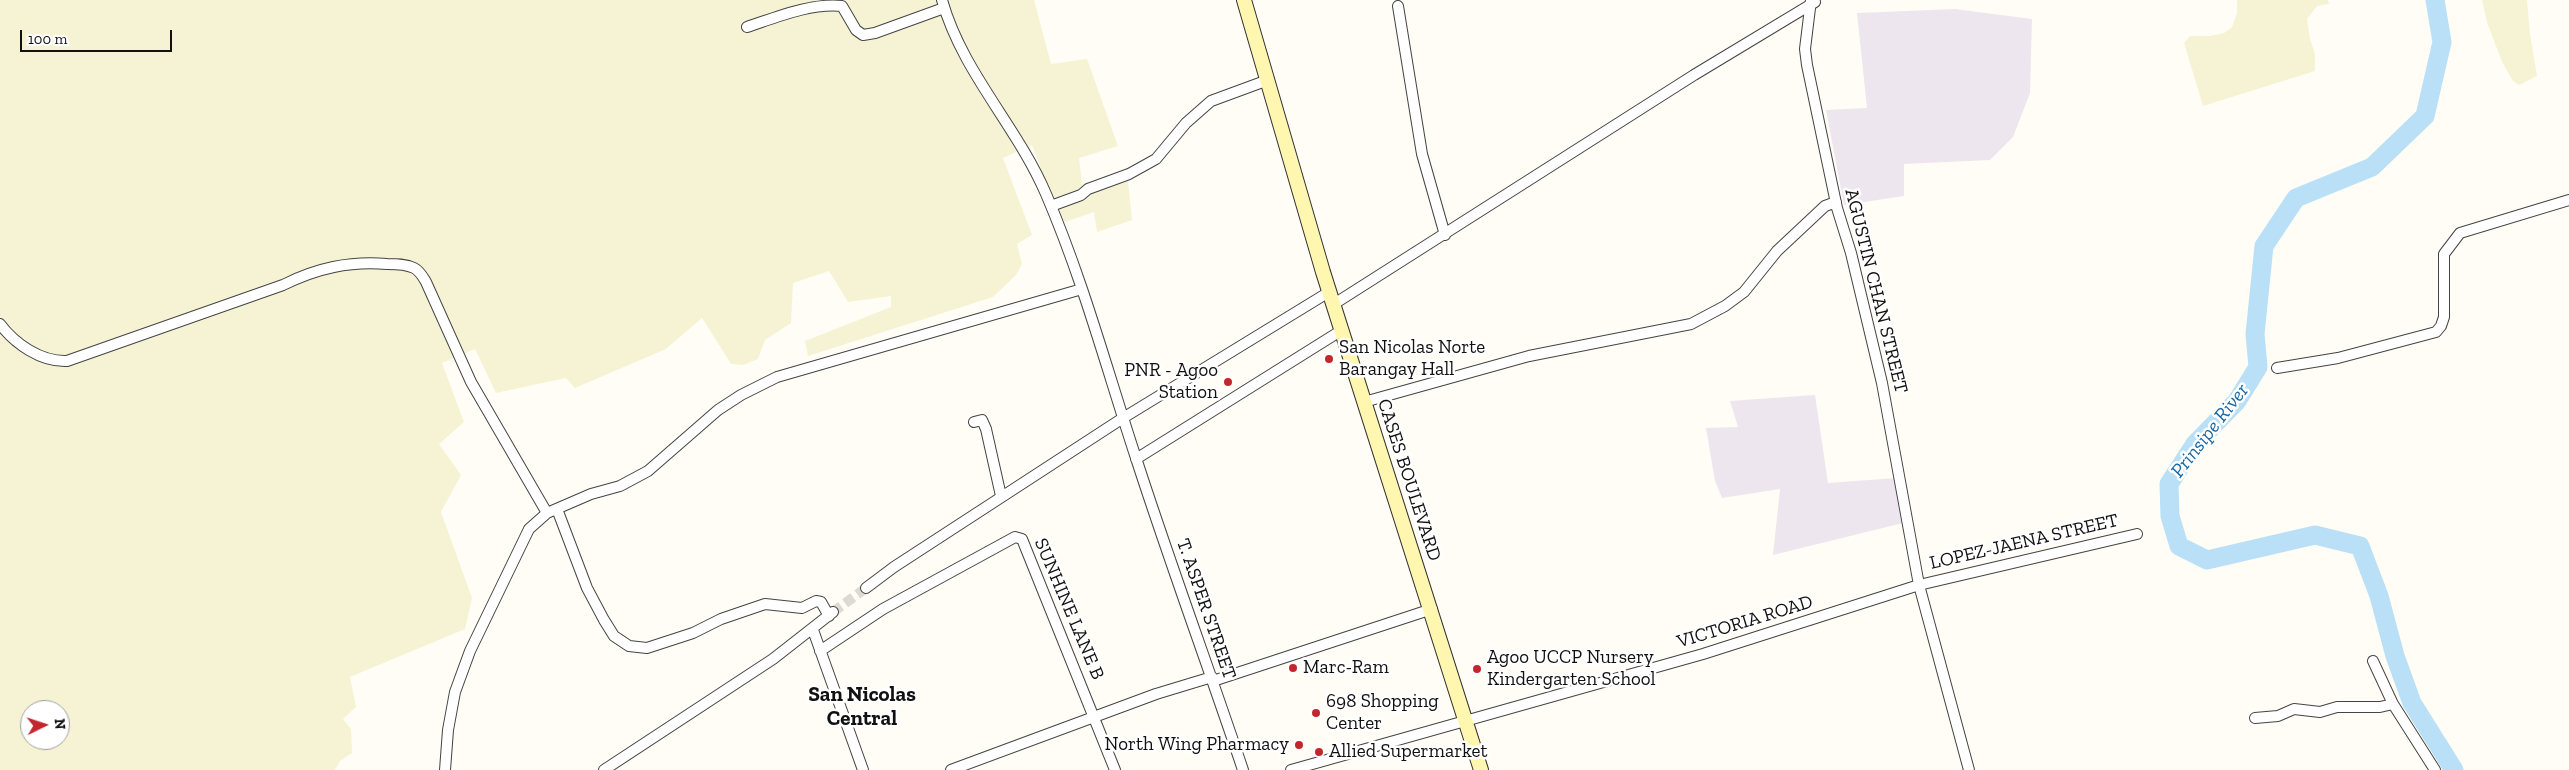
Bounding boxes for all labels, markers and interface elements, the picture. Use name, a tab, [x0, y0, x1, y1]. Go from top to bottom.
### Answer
scale bar	[22, 20, 175, 52]
text: 100 m	[28, 30, 67, 48]
street label: AGUSTIN CHAN STREET	[1840, 186, 1912, 396]
place label: San Nicolas Norte Barangay Hall	[1339, 337, 1485, 381]
marker: San Nicolas Norte Barangay Hall	[1323, 353, 1335, 365]
place label: PNR - Agoo Station	[1124, 360, 1218, 404]
marker: PNR - Agoo Station	[1222, 376, 1234, 388]
water label: Prinsipe River	[2166, 379, 2254, 483]
street label: CASES BOULEVARD	[1372, 396, 1446, 564]
street label: LOPEZ-JAENA STREET	[1928, 509, 2120, 575]
street label: SUNHINE LANE B	[1029, 535, 1109, 683]
street label: T. ASPER STREET	[1171, 536, 1241, 682]
street label: VICTORIA ROAD	[1674, 591, 1816, 653]
place label: Agoo UCCP Nursery Kindergarten School	[1487, 647, 1656, 691]
place label: Marc-Ram	[1303, 657, 1389, 679]
marker: Marc-Ram	[1287, 662, 1299, 674]
marker: Agoo UCCP Nursery Kindergarten School	[1471, 663, 1483, 675]
district label: San Nicolas Central	[808, 682, 916, 732]
place label: 698 Shopping Center	[1326, 691, 1439, 735]
north arrow	[20, 700, 70, 750]
marker: 698 Shopping Center	[1310, 707, 1322, 719]
text: N	[51, 718, 68, 730]
place label: North Wing Pharmacy	[1105, 734, 1289, 756]
marker: North Wing Pharmacy	[1293, 739, 1305, 751]
place label: Allied Supermarket	[1329, 741, 1488, 763]
marker: Allied Supermarket	[1313, 746, 1325, 758]

